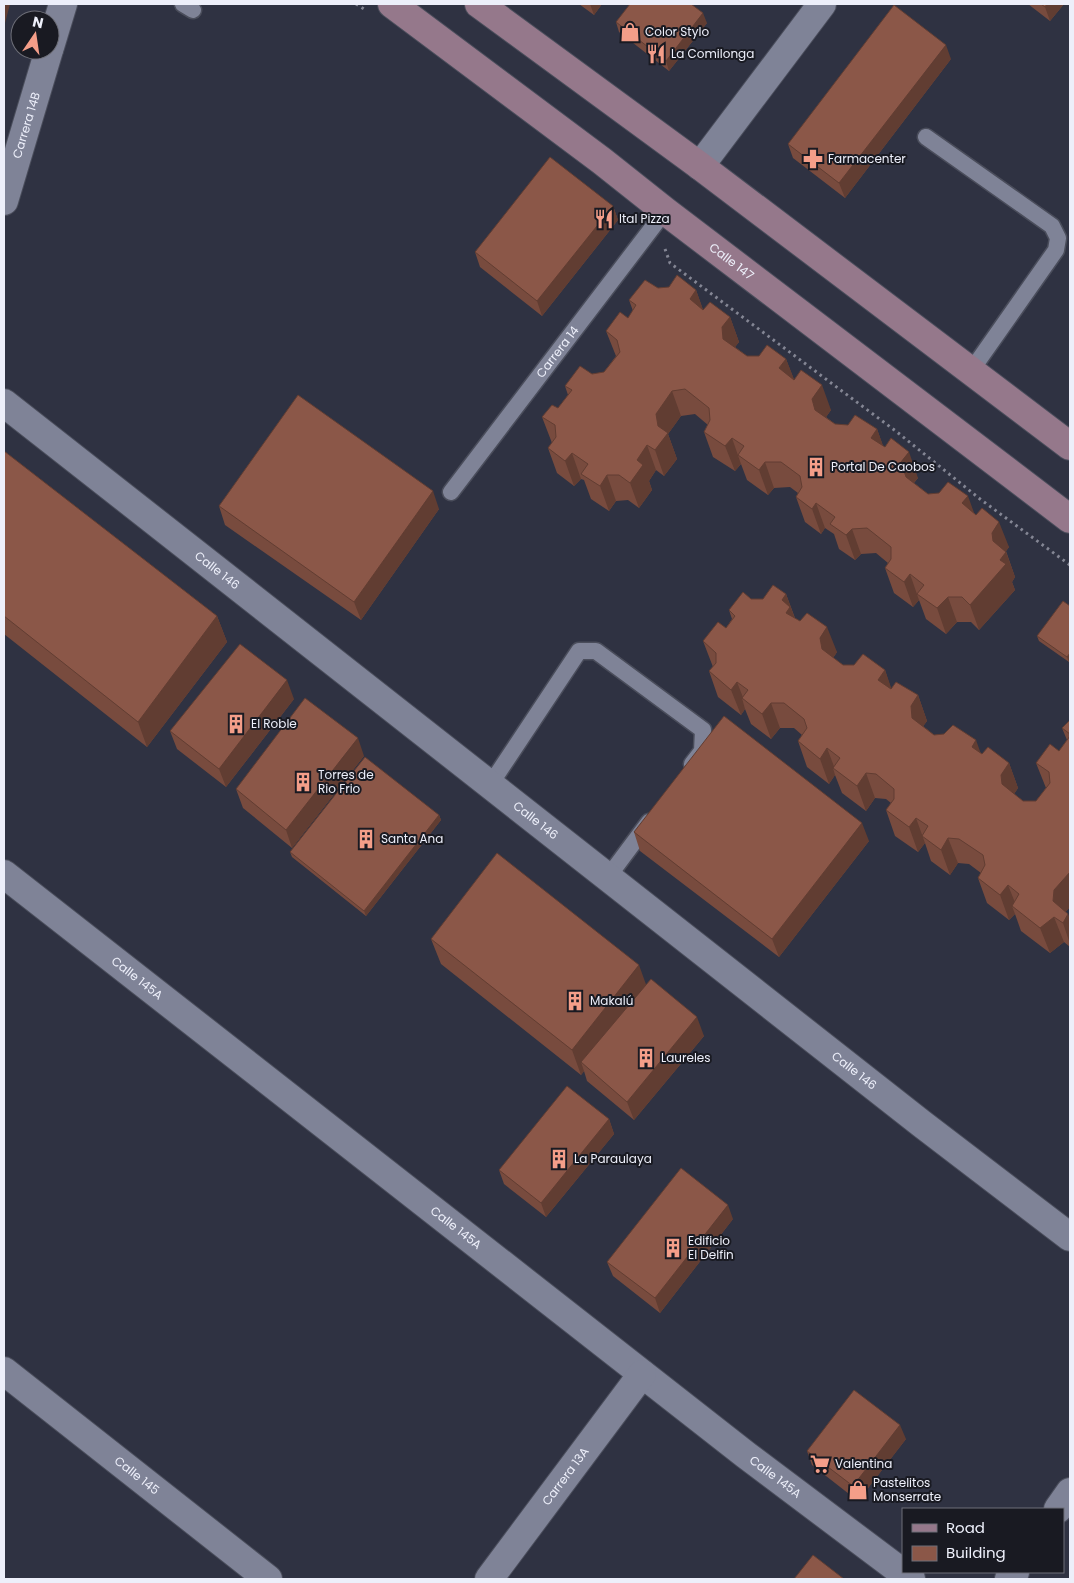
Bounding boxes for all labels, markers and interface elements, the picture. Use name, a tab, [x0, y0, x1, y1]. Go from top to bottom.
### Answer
north arrow	[10, 10, 60, 60]
text: N	[31, 11, 45, 33]
shop icon: Color Stylo	[619, 21, 641, 43]
place label: Color Stylo	[645, 23, 709, 40]
restaurant icon: La Comilonga	[645, 43, 667, 65]
place label: La Comilonga	[671, 45, 754, 62]
street label: Carrera 14B	[8, 90, 44, 160]
pharmacy icon: Farmacenter	[802, 148, 824, 170]
place label: Farmacenter	[828, 150, 906, 167]
restaurant icon: Ital Pizza	[593, 208, 615, 230]
place label: Ital Pizza	[619, 210, 670, 227]
street label: Calle 147	[706, 239, 758, 284]
street label: Carrera 14	[532, 322, 583, 381]
building icon: Portal De Caobos	[805, 456, 827, 478]
place label: Portal De Caobos	[831, 458, 935, 475]
street label: Calle 146	[191, 547, 244, 593]
building icon: El Roble	[225, 713, 247, 735]
place label: El Roble	[251, 715, 297, 732]
place label: Torres de Rio Frio	[318, 766, 374, 797]
building icon: Torres de Rio Frio	[292, 771, 314, 793]
street label: Calle 146	[510, 797, 562, 843]
building icon: Santa Ana	[355, 828, 377, 850]
place label: Santa Ana	[381, 830, 443, 847]
street label: Calle 145A	[108, 952, 167, 1003]
building icon: Makalú	[564, 990, 586, 1012]
place label: Makalú	[590, 992, 633, 1009]
building icon: Laureles	[635, 1047, 657, 1069]
street label: Calle 146	[828, 1047, 881, 1093]
place label: Laureles	[661, 1049, 711, 1066]
building icon: La Paraulaya	[548, 1148, 570, 1170]
place label: La Paraulaya	[574, 1150, 652, 1167]
street label: Calle 145A	[427, 1202, 486, 1253]
place label: Edificio El Delfin	[688, 1232, 734, 1263]
building icon: Edificio El Delfin	[662, 1237, 684, 1259]
street label: Carrera 13A	[538, 1444, 593, 1509]
street label: Calle 145A	[746, 1451, 805, 1502]
street label: Calle 145	[111, 1452, 163, 1498]
supermarket icon: Valentina	[809, 1453, 831, 1475]
place label: Valentina	[835, 1455, 892, 1472]
place label: Pastelitos Monserrate	[873, 1474, 941, 1505]
shop icon: Pastelitos Monserrate	[847, 1479, 869, 1501]
legend	[902, 1508, 1064, 1573]
text: Road	[946, 1517, 985, 1538]
text: Building	[946, 1542, 1006, 1563]

